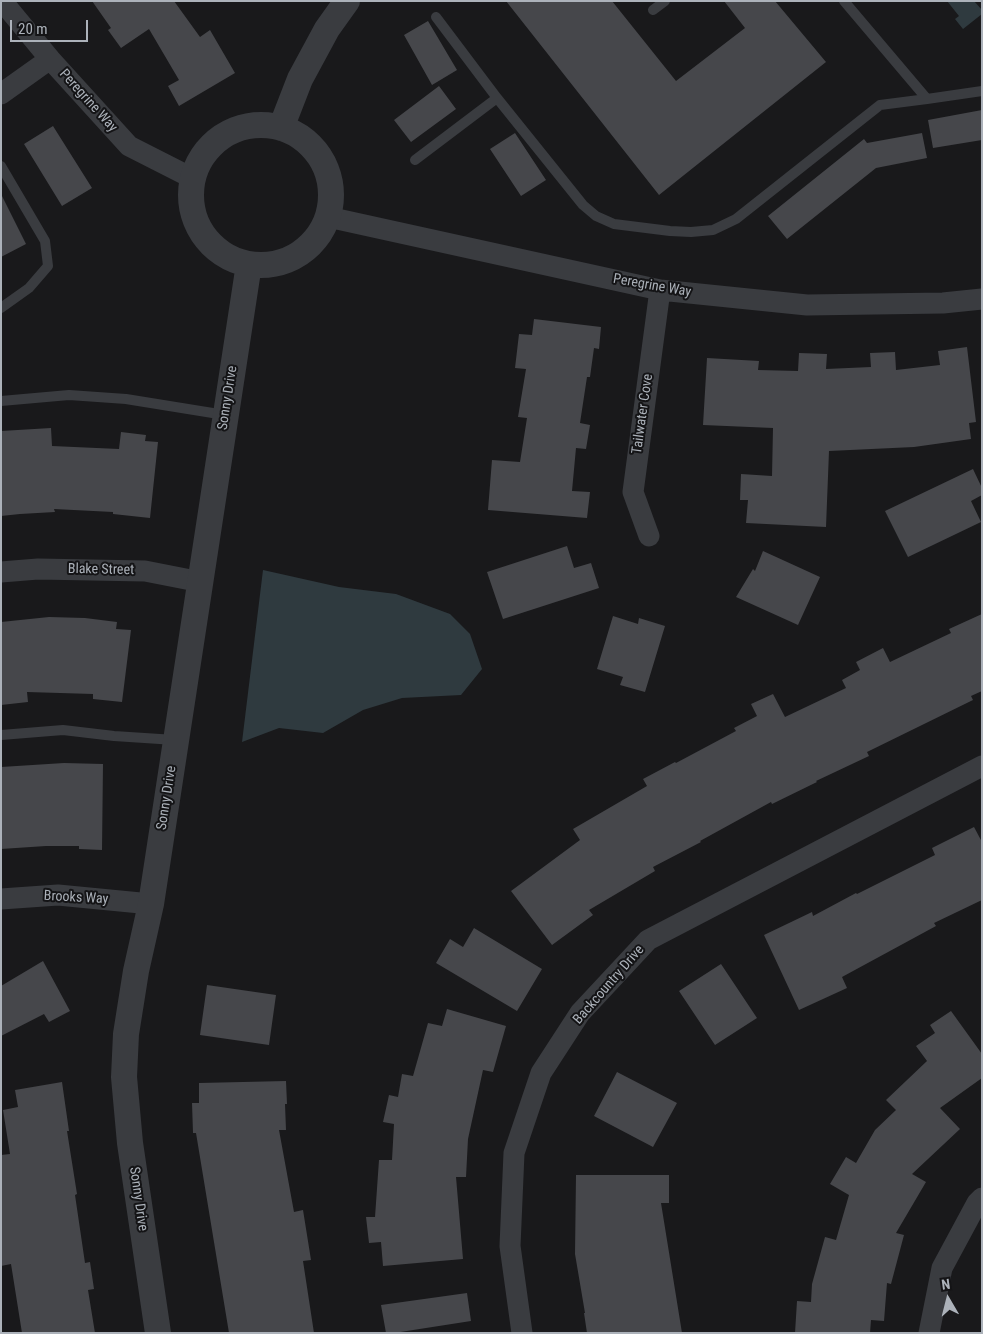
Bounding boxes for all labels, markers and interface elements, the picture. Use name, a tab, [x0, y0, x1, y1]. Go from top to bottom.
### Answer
scale bar	[12, 10, 90, 42]
text: 20 m	[18, 20, 48, 38]
street label: Peregrine Way	[55, 66, 121, 136]
street label: Peregrine Way	[612, 271, 692, 301]
street label: Sonny Drive	[215, 365, 241, 431]
street label: Tailwater Cove	[629, 373, 657, 455]
street label: Blake Street	[68, 561, 134, 579]
street label: Sonny Drive	[154, 765, 180, 831]
street label: Brooks Way	[43, 888, 109, 908]
street label: Backcountry Drive	[570, 942, 648, 1028]
street label: Sonny Drive	[125, 1166, 151, 1232]
north arrow	[923, 1274, 973, 1324]
text: N	[941, 1276, 951, 1293]

